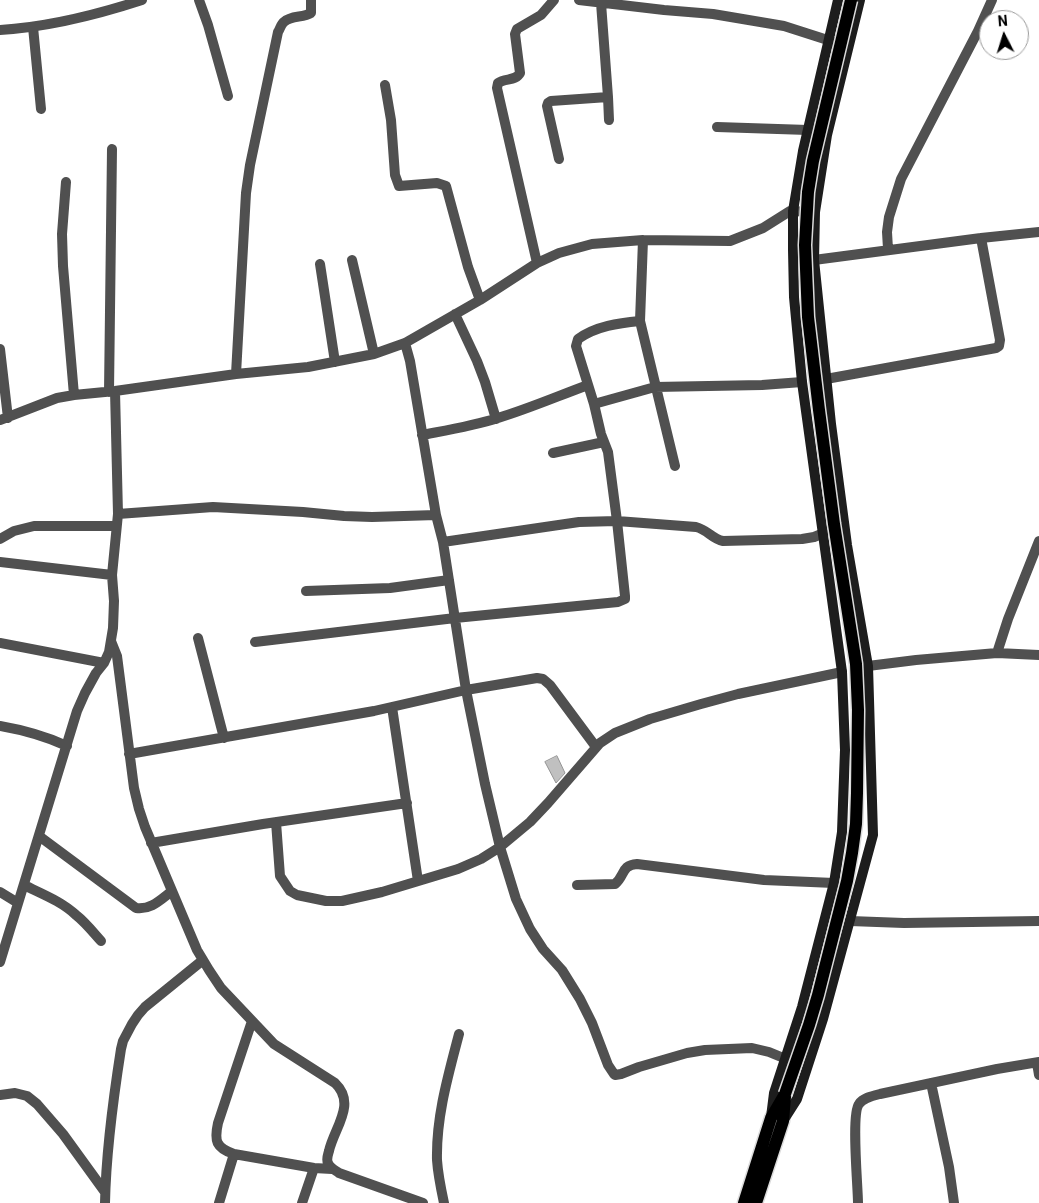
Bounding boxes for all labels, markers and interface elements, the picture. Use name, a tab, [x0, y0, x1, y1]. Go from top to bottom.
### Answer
north arrow	[979, 10, 1029, 60]
text: N	[997, 13, 1008, 29]

